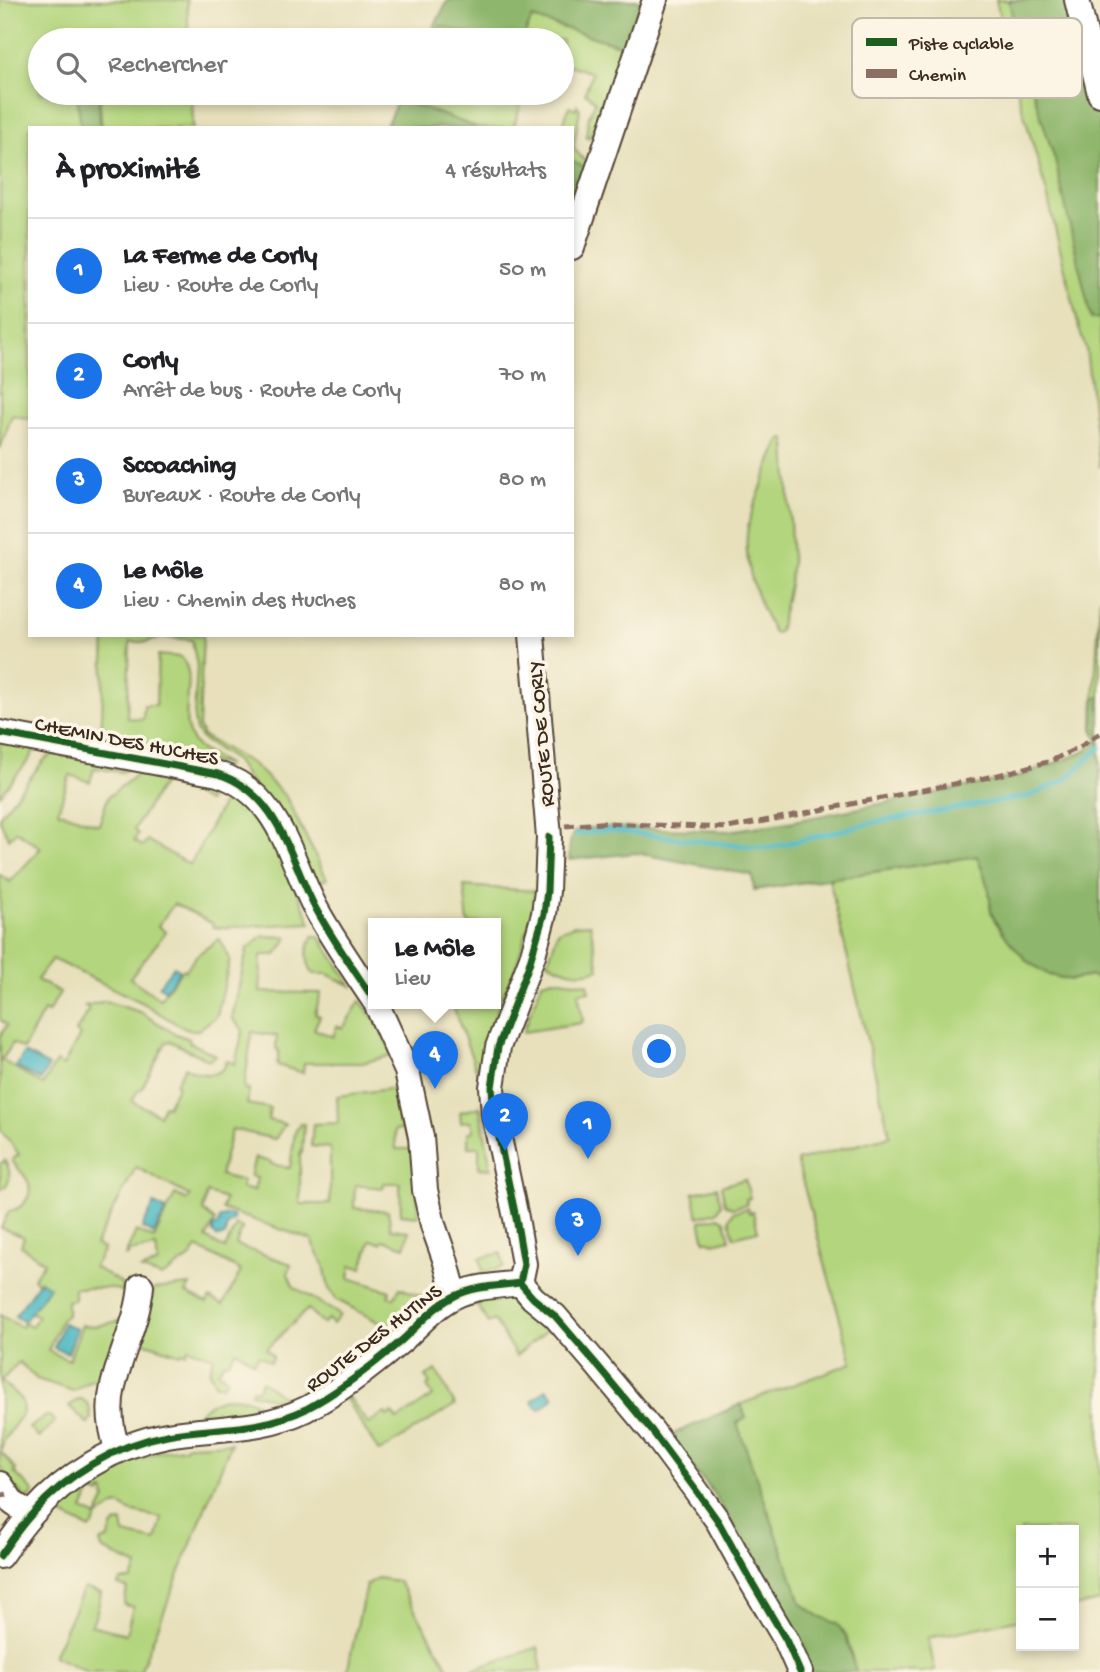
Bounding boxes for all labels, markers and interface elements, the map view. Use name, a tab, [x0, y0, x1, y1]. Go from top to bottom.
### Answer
legend	[852, 18, 1082, 98]
search box	[28, 28, 574, 105]
text: Piste cyclable	[908, 34, 1014, 57]
icon: search	[52, 48, 90, 86]
text: Rechercher	[108, 51, 226, 82]
text: Chemin	[909, 65, 966, 88]
text: À proximité	[56, 154, 200, 189]
text: 4 résultats	[445, 158, 546, 185]
text: La Ferme de Corly	[123, 242, 317, 273]
text: 1	[74, 257, 84, 284]
text: 50 m	[499, 257, 546, 284]
text: Lieu · Route de Corly	[123, 273, 318, 300]
text: Corly	[123, 347, 178, 378]
text: 2	[73, 362, 85, 389]
text: 70 m	[499, 362, 546, 389]
text: Arrêt de bus · Route de Corly	[123, 378, 401, 405]
text: Sccoaching	[123, 452, 236, 483]
text: 3	[73, 467, 85, 494]
text: 80 m	[499, 467, 546, 494]
text: Bureaux · Route de Corly	[123, 483, 361, 510]
text: Le Môle	[123, 557, 203, 588]
text: 4	[74, 572, 84, 599]
text: 80 m	[499, 572, 546, 599]
text: Lieu · Chemin des Huches	[123, 588, 355, 615]
street label: ROUTE DE CORLY	[525, 660, 562, 808]
street label: CHEMIN DES HUCHES	[32, 713, 221, 774]
popup	[368, 918, 501, 1009]
text: Le Môle	[395, 935, 474, 966]
text: Lieu	[395, 966, 431, 993]
pin: 4	[412, 1031, 458, 1089]
your location	[642, 1034, 676, 1068]
pin: 2	[482, 1093, 528, 1151]
pin: 1	[565, 1101, 611, 1159]
pin: 3	[555, 1198, 601, 1256]
street label: ROUTE DES HUTINS	[302, 1280, 448, 1399]
map controls	[1016, 1525, 1079, 1651]
button: +	[1016, 1525, 1079, 1588]
button: −	[1016, 1588, 1079, 1651]

